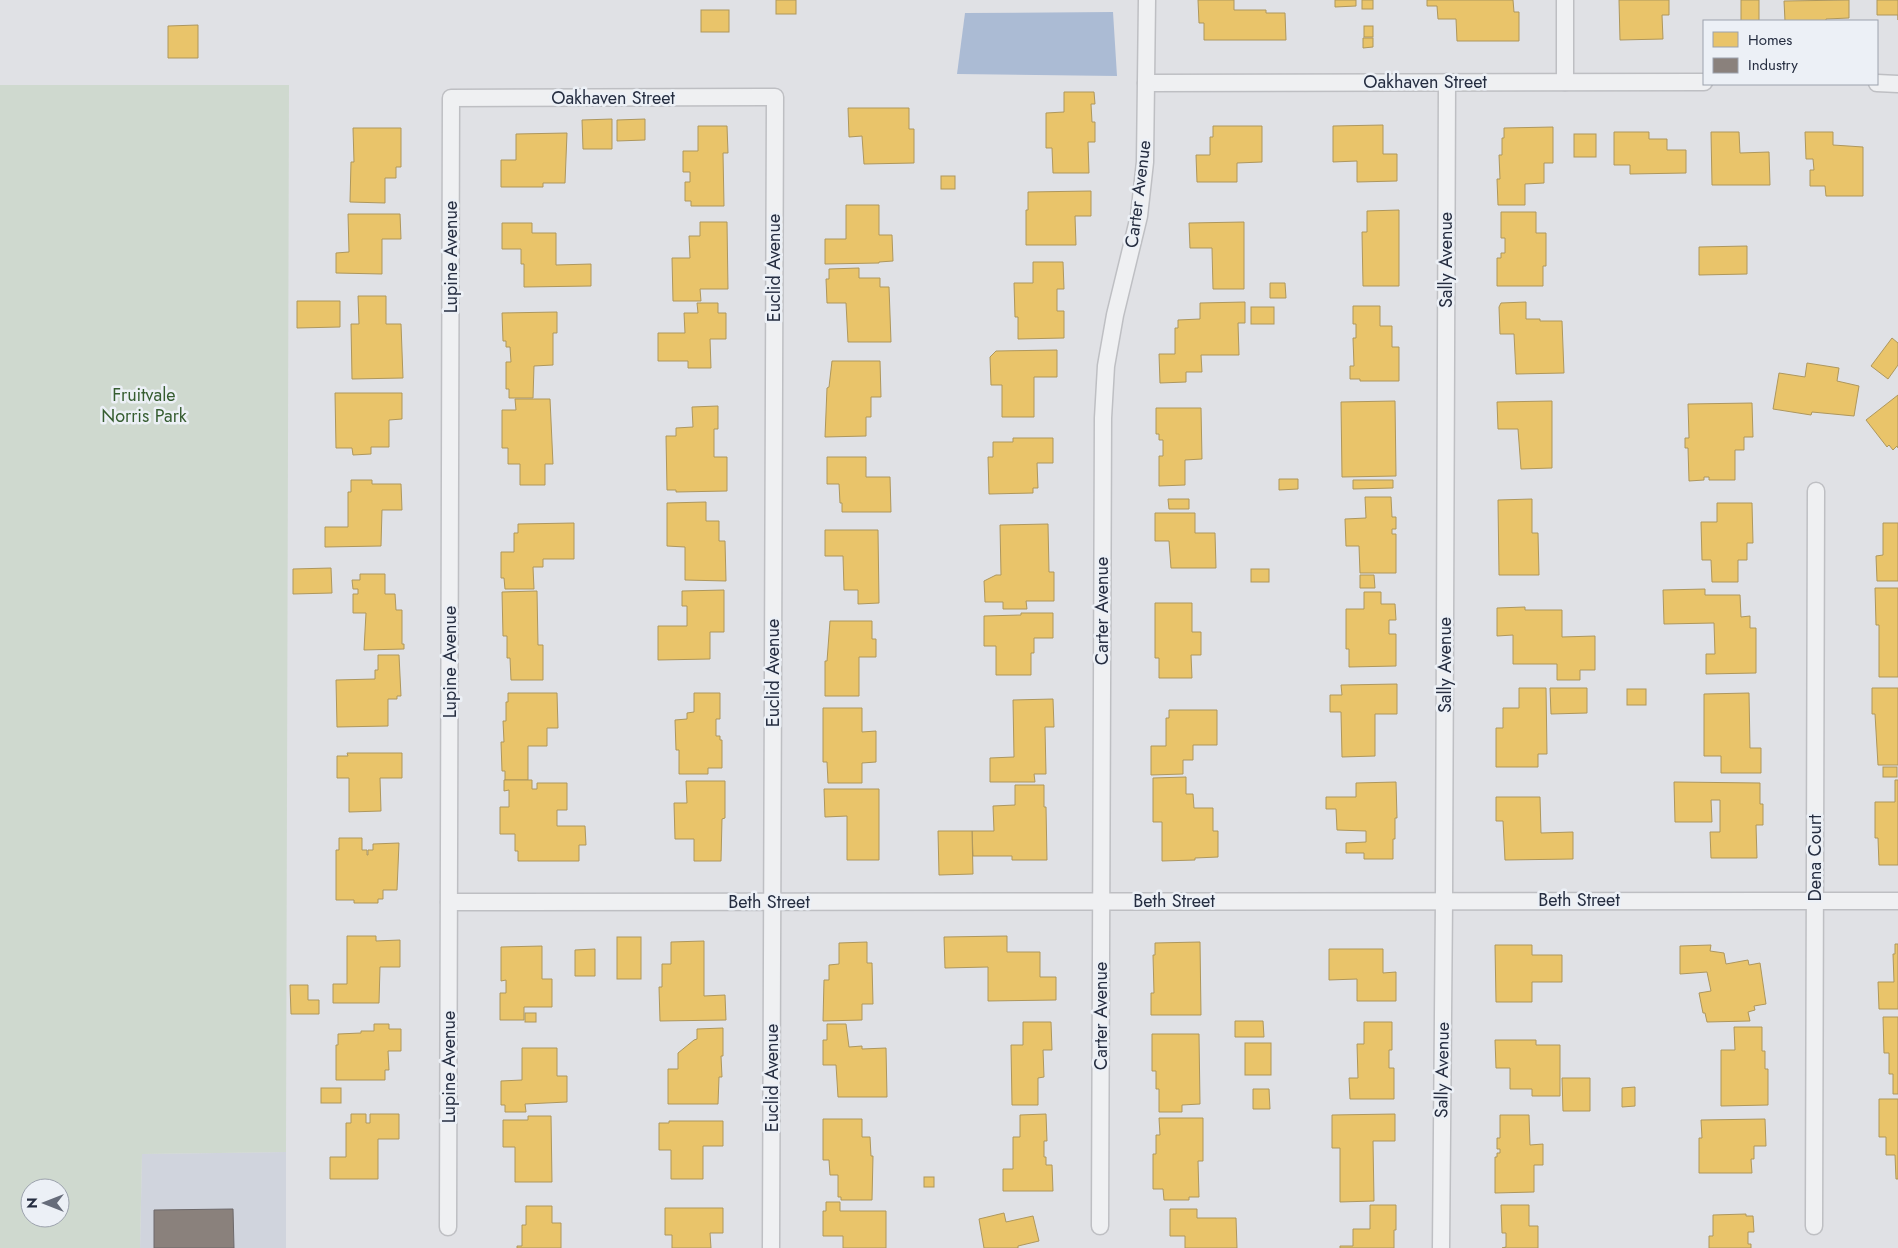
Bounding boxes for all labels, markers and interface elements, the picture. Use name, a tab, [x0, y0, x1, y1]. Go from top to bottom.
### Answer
legend	[1703, 20, 1878, 85]
text: Homes	[1748, 29, 1792, 51]
text: Industry	[1748, 54, 1798, 76]
street label: Oakhaven Street	[1363, 69, 1487, 95]
street label: Oakhaven Street	[551, 85, 675, 111]
street label: Carter Avenue	[1118, 139, 1158, 249]
street label: Lupine Avenue	[438, 201, 464, 313]
street label: Sally Avenue	[1433, 212, 1459, 308]
street label: Euclid Avenue	[761, 214, 787, 322]
park label: Fruitvale Norris Park	[101, 382, 187, 429]
street label: Carter Avenue	[1089, 557, 1115, 665]
street label: Lupine Avenue	[437, 606, 463, 718]
street label: Sally Avenue	[1432, 617, 1458, 713]
street label: Euclid Avenue	[760, 619, 786, 727]
street label: Dena Court	[1802, 814, 1828, 902]
street label: Beth Street	[1538, 887, 1620, 913]
street label: Beth Street	[1133, 888, 1215, 914]
street label: Beth Street	[728, 889, 810, 915]
street label: Carter Avenue	[1088, 962, 1114, 1070]
street label: Lupine Avenue	[436, 1011, 462, 1123]
street label: Sally Avenue	[1428, 1022, 1456, 1118]
street label: Euclid Avenue	[759, 1024, 785, 1132]
north arrow	[20, 1178, 70, 1228]
text: N	[22, 1197, 42, 1209]

